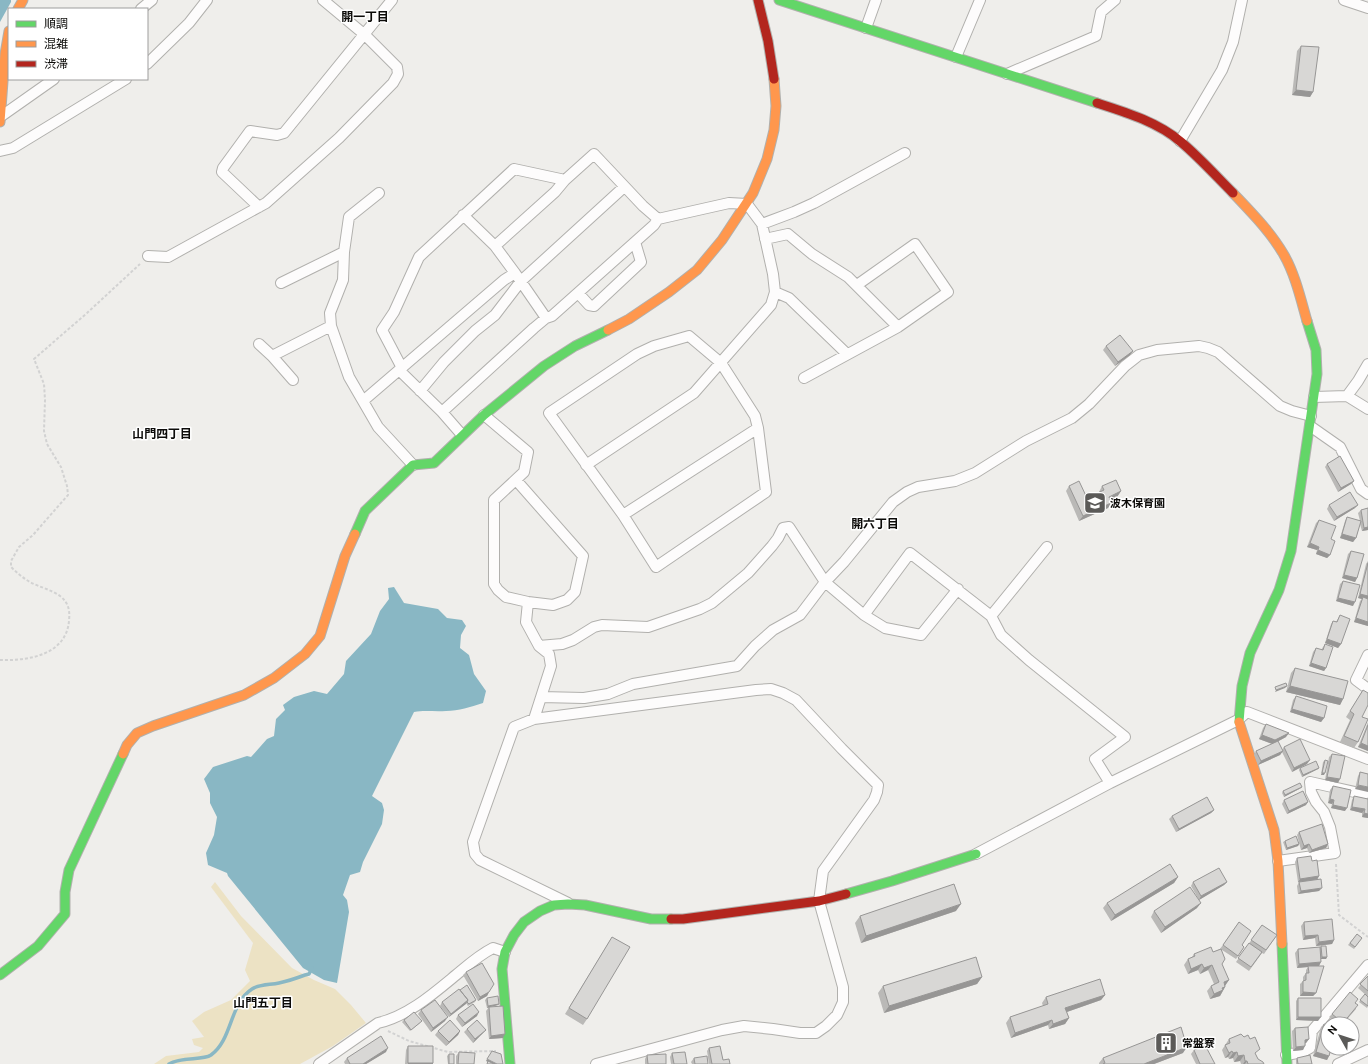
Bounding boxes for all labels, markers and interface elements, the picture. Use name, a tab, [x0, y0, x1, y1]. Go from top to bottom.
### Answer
legend	[8, 8, 148, 80]
district label: 開一丁目	[341, 10, 389, 23]
text: 順調	[44, 17, 68, 30]
text: 混雑	[44, 37, 68, 50]
text: 渋滞	[44, 57, 68, 70]
district label: 山門四丁目	[132, 427, 192, 440]
school or university icon: 波木保育園	[1082, 490, 1108, 516]
place label: 波木保育園	[1110, 497, 1165, 509]
district label: 開六丁目	[851, 517, 899, 530]
district label: 山門五丁目	[233, 996, 293, 1009]
north arrow	[1320, 1016, 1360, 1056]
text: N	[1325, 1023, 1339, 1037]
building icon: 常盤寮	[1153, 1030, 1179, 1056]
place label: 常盤寮	[1182, 1037, 1215, 1049]

